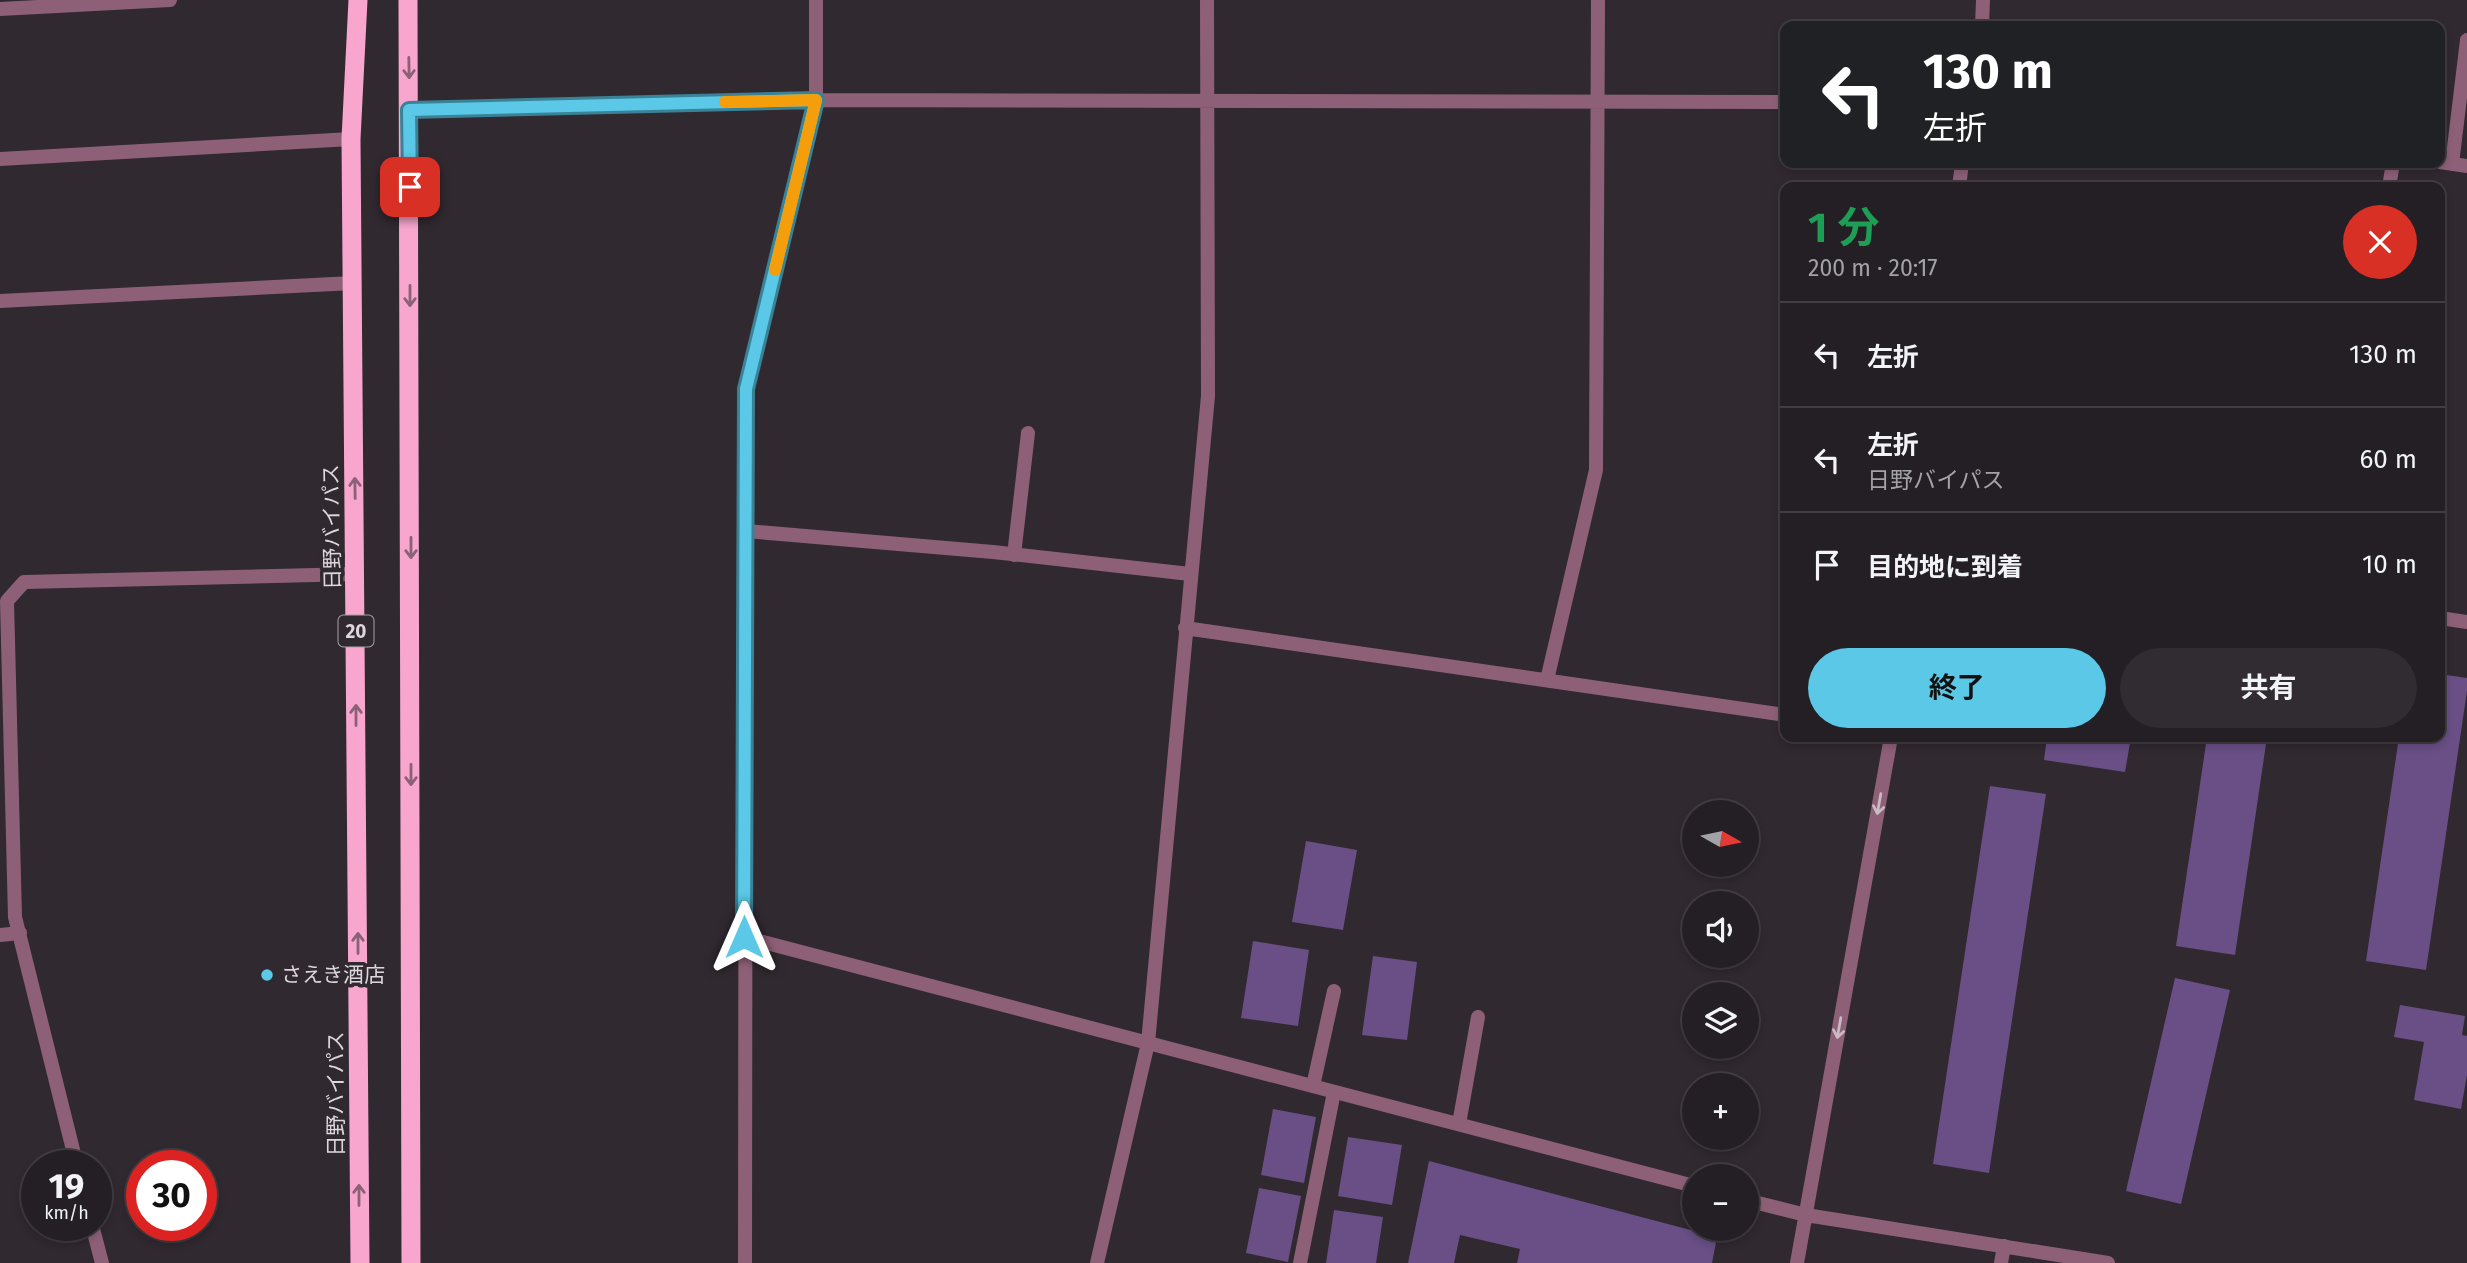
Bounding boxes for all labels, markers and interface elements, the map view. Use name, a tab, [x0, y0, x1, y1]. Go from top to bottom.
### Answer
text: 130 m	[1923, 42, 2053, 101]
icon: left	[1808, 49, 1899, 140]
one-way arrow	[402, 56, 416, 79]
text: 左折	[1923, 109, 1987, 147]
pin	[380, 157, 440, 217]
icon: arrive	[391, 168, 429, 206]
text: 1 分	[1808, 203, 1879, 253]
button: close	[2343, 205, 2417, 279]
text: 200 m · 20:17	[1808, 254, 1938, 282]
one-way arrow	[403, 284, 417, 307]
icon: left	[1808, 336, 1846, 374]
text: 130 m	[2349, 339, 2417, 370]
text: 左折	[1867, 342, 1919, 373]
text: 左折	[1867, 430, 1919, 461]
icon: left	[1808, 441, 1846, 479]
text: 60 m	[2359, 444, 2417, 475]
street label: 日野バイパス	[318, 464, 346, 590]
text: 日野バイパス	[1867, 466, 2005, 494]
one-way arrow	[348, 477, 362, 500]
one-way arrow	[404, 536, 417, 559]
icon: arrive	[1808, 546, 1846, 584]
text: 10 m	[2362, 549, 2417, 580]
text: 目的地に到着	[1867, 552, 2023, 583]
road number: 20	[338, 616, 374, 646]
button: 終了	[1808, 648, 2106, 728]
button: 共有	[2120, 648, 2417, 728]
one-way arrow	[349, 704, 363, 727]
one-way arrow	[404, 763, 418, 786]
one-way arrow	[1872, 792, 1885, 815]
north arrow	[1682, 800, 1759, 877]
map controls	[1682, 800, 1759, 1241]
button: sound	[1682, 891, 1759, 968]
position arrow	[707, 900, 781, 974]
one-way arrow	[351, 932, 365, 955]
place label: さえき酒店	[281, 962, 385, 988]
marker: さえき酒店	[259, 967, 275, 983]
button: layers	[1682, 982, 1759, 1059]
one-way arrow	[1832, 1016, 1845, 1039]
street label: 日野バイパス	[323, 1031, 349, 1157]
button: +	[1682, 1073, 1759, 1150]
speed limit sign: 30	[126, 1150, 217, 1241]
button: −	[1682, 1164, 1759, 1241]
text: 19	[49, 1165, 84, 1207]
one-way arrow	[352, 1184, 366, 1207]
text: km/h	[44, 1202, 89, 1224]

